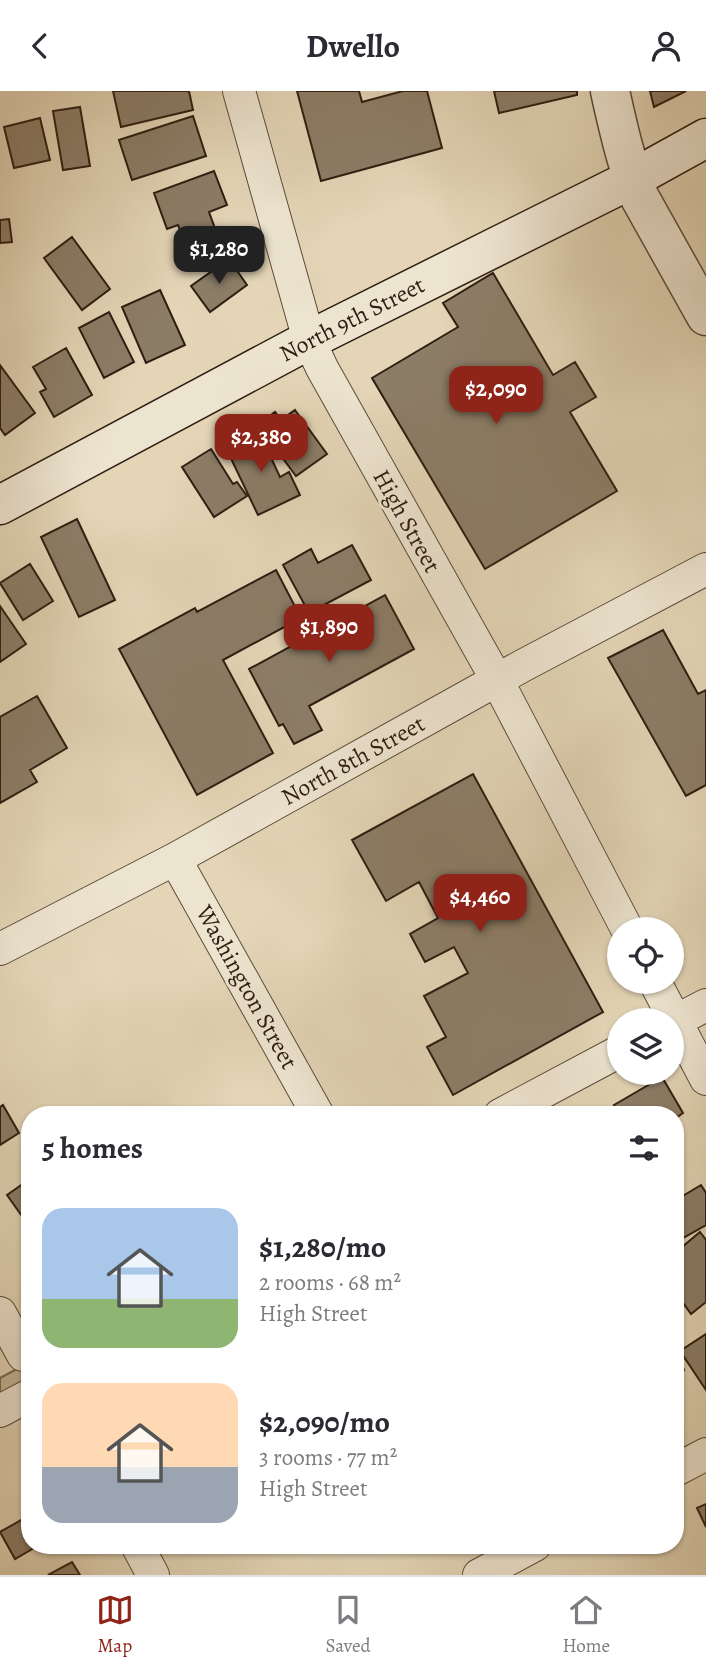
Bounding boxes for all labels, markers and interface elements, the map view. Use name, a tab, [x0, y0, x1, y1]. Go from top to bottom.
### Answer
text: Dwello	[306, 24, 400, 68]
icon: back	[21, 27, 59, 65]
icon: person	[647, 27, 685, 65]
pin: $1,280	[162, 227, 276, 286]
text: $1,280	[190, 233, 248, 264]
street label: North 9th Street	[274, 269, 430, 369]
pin: $2,090	[439, 367, 553, 426]
text: $2,090	[465, 373, 527, 404]
pin: $2,380	[204, 415, 318, 474]
text: $2,380	[231, 421, 291, 452]
street label: High Street	[366, 464, 448, 578]
pin: $1,890	[272, 605, 386, 664]
text: $1,890	[300, 611, 358, 642]
street label: North 8th Street	[275, 707, 431, 813]
pin: $4,460	[423, 875, 537, 934]
text: $4,460	[450, 881, 510, 912]
street label: Washington Street	[188, 898, 305, 1075]
map controls	[607, 917, 684, 1085]
button: locate	[607, 917, 684, 994]
button: layers	[607, 1008, 684, 1085]
text: 5 homes	[42, 1128, 143, 1168]
icon: filters	[625, 1129, 663, 1167]
text: $1,280/mo	[259, 1227, 386, 1267]
icon: home	[98, 1236, 182, 1320]
text: 2 rooms · 68 m²	[259, 1267, 401, 1298]
text: High Street	[259, 1298, 368, 1329]
text: $2,090/mo	[259, 1402, 390, 1442]
icon: home	[98, 1411, 182, 1495]
text: 3 rooms · 77 m²	[259, 1442, 397, 1473]
text: High Street	[259, 1473, 368, 1504]
tab: Map	[96, 1591, 134, 1659]
tab: Saved	[326, 1591, 371, 1659]
tab: Home	[562, 1591, 610, 1659]

